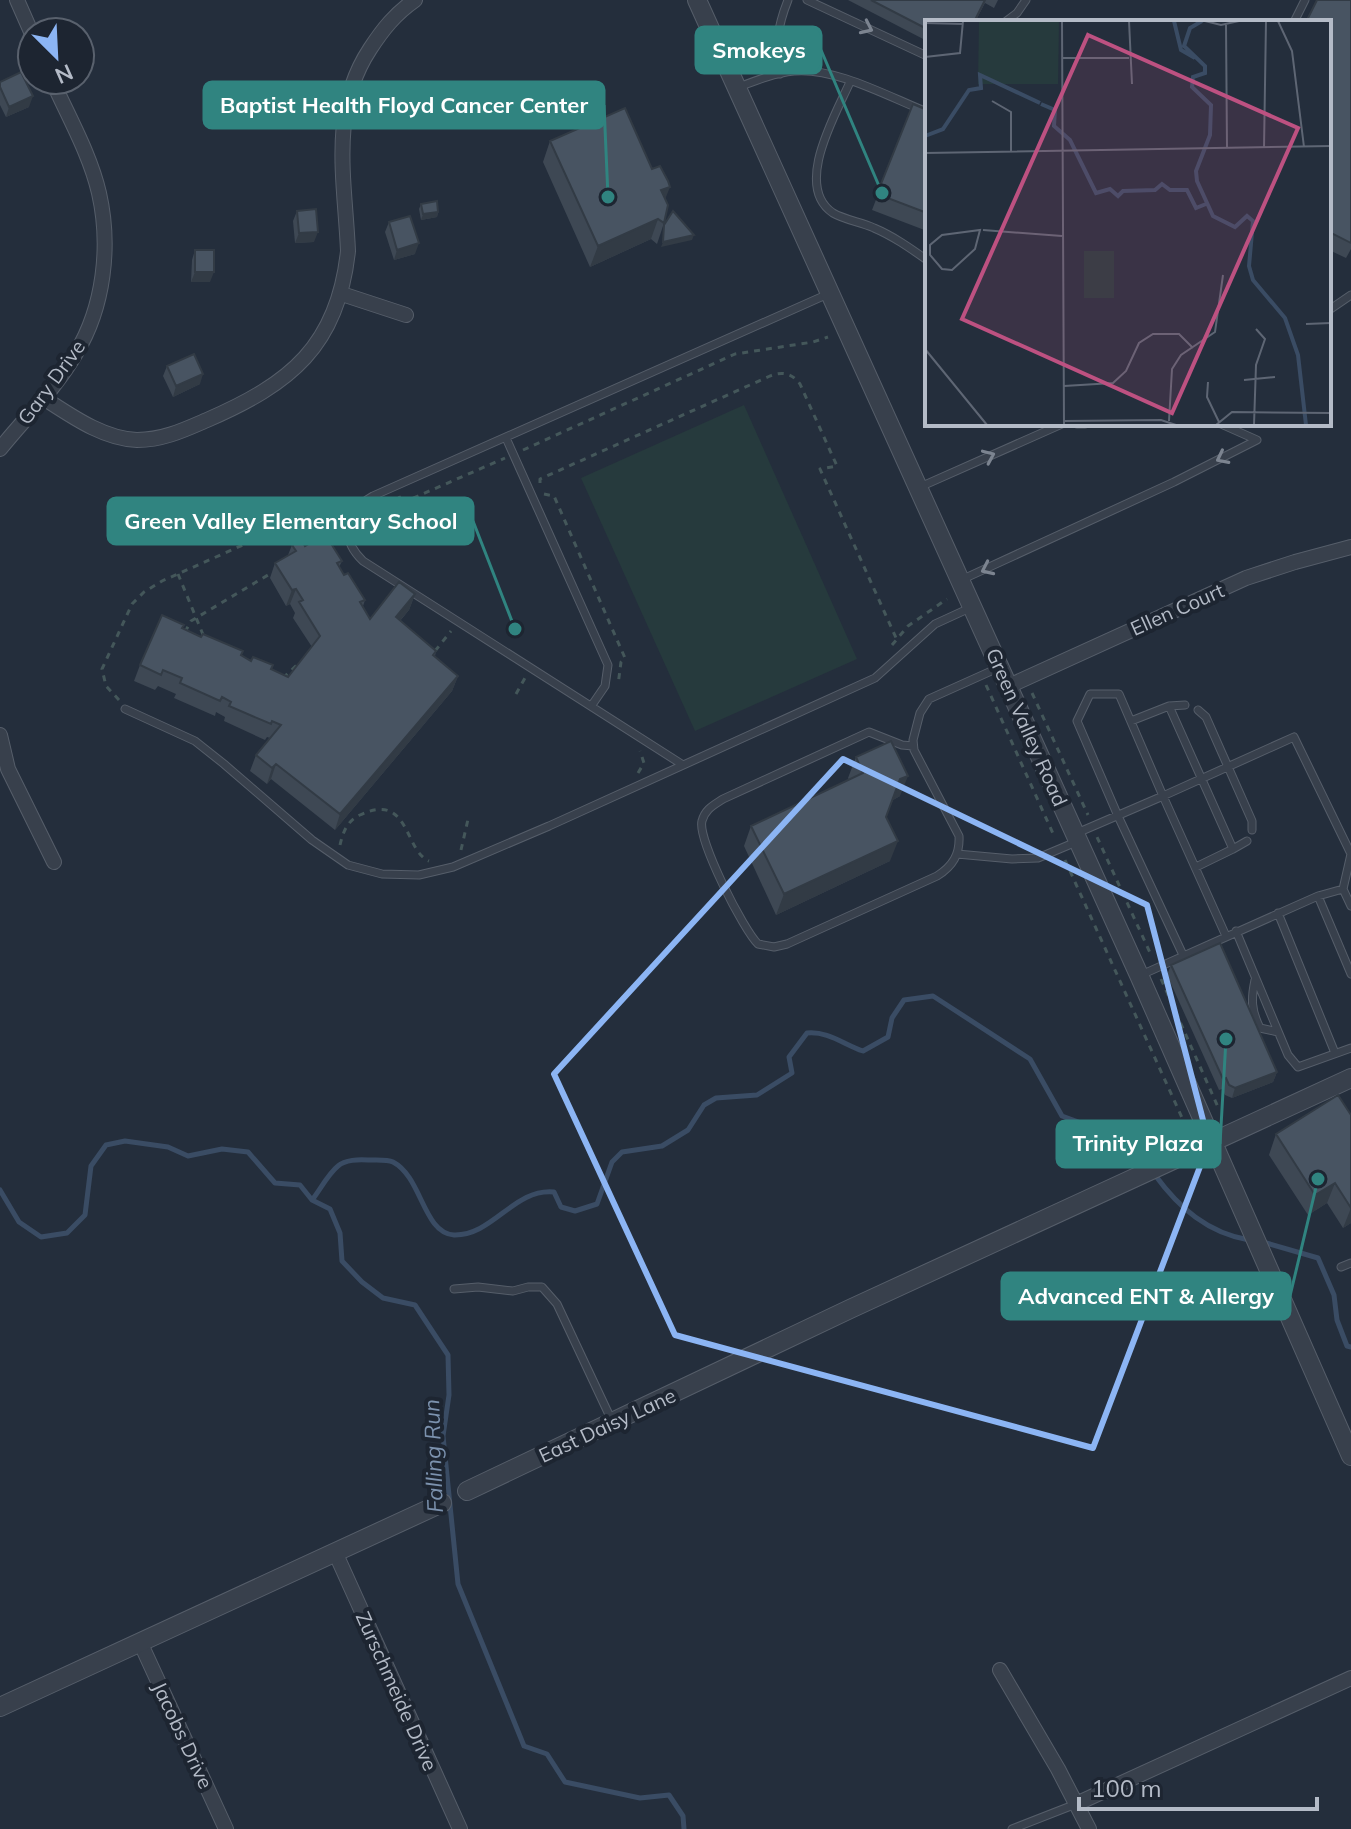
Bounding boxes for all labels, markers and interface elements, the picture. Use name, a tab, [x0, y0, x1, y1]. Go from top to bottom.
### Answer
north arrow	[16, 16, 96, 96]
one-way arrow	[859, 18, 873, 34]
inset map	[925, 20, 1331, 426]
callout: Smokeys	[696, 27, 821, 73]
text: Smokeys	[712, 36, 806, 64]
text: N	[51, 58, 77, 90]
callout: Baptist Health Floyd Cancer Center	[204, 82, 604, 128]
text: Baptist Health Floyd Cancer Center	[220, 91, 588, 119]
street label: Gary Drive	[12, 335, 90, 429]
one-way arrow	[1215, 448, 1230, 463]
one-way arrow	[981, 450, 995, 466]
callout: Green Valley Elementary School	[108, 498, 473, 544]
text: Green Valley Elementary School	[124, 507, 458, 535]
one-way arrow	[980, 559, 995, 575]
street label: Ellen Court	[1126, 577, 1228, 641]
street label: Green Valley Road	[981, 644, 1073, 810]
callout: Trinity Plaza	[1057, 1121, 1220, 1167]
text: Trinity Plaza	[1073, 1129, 1203, 1157]
callout: Advanced ENT & Allergy	[1002, 1273, 1290, 1319]
text: Advanced ENT & Allergy	[1018, 1282, 1274, 1310]
street label: East Daisy Lane	[534, 1382, 680, 1468]
water label: Falling Run	[417, 1399, 449, 1513]
street label: Zurschmeide Drive	[351, 1608, 443, 1774]
street label: Jacobs Drive	[147, 1678, 219, 1792]
scale bar	[1079, 1761, 1317, 1811]
text: 100 m	[1091, 1773, 1162, 1803]

